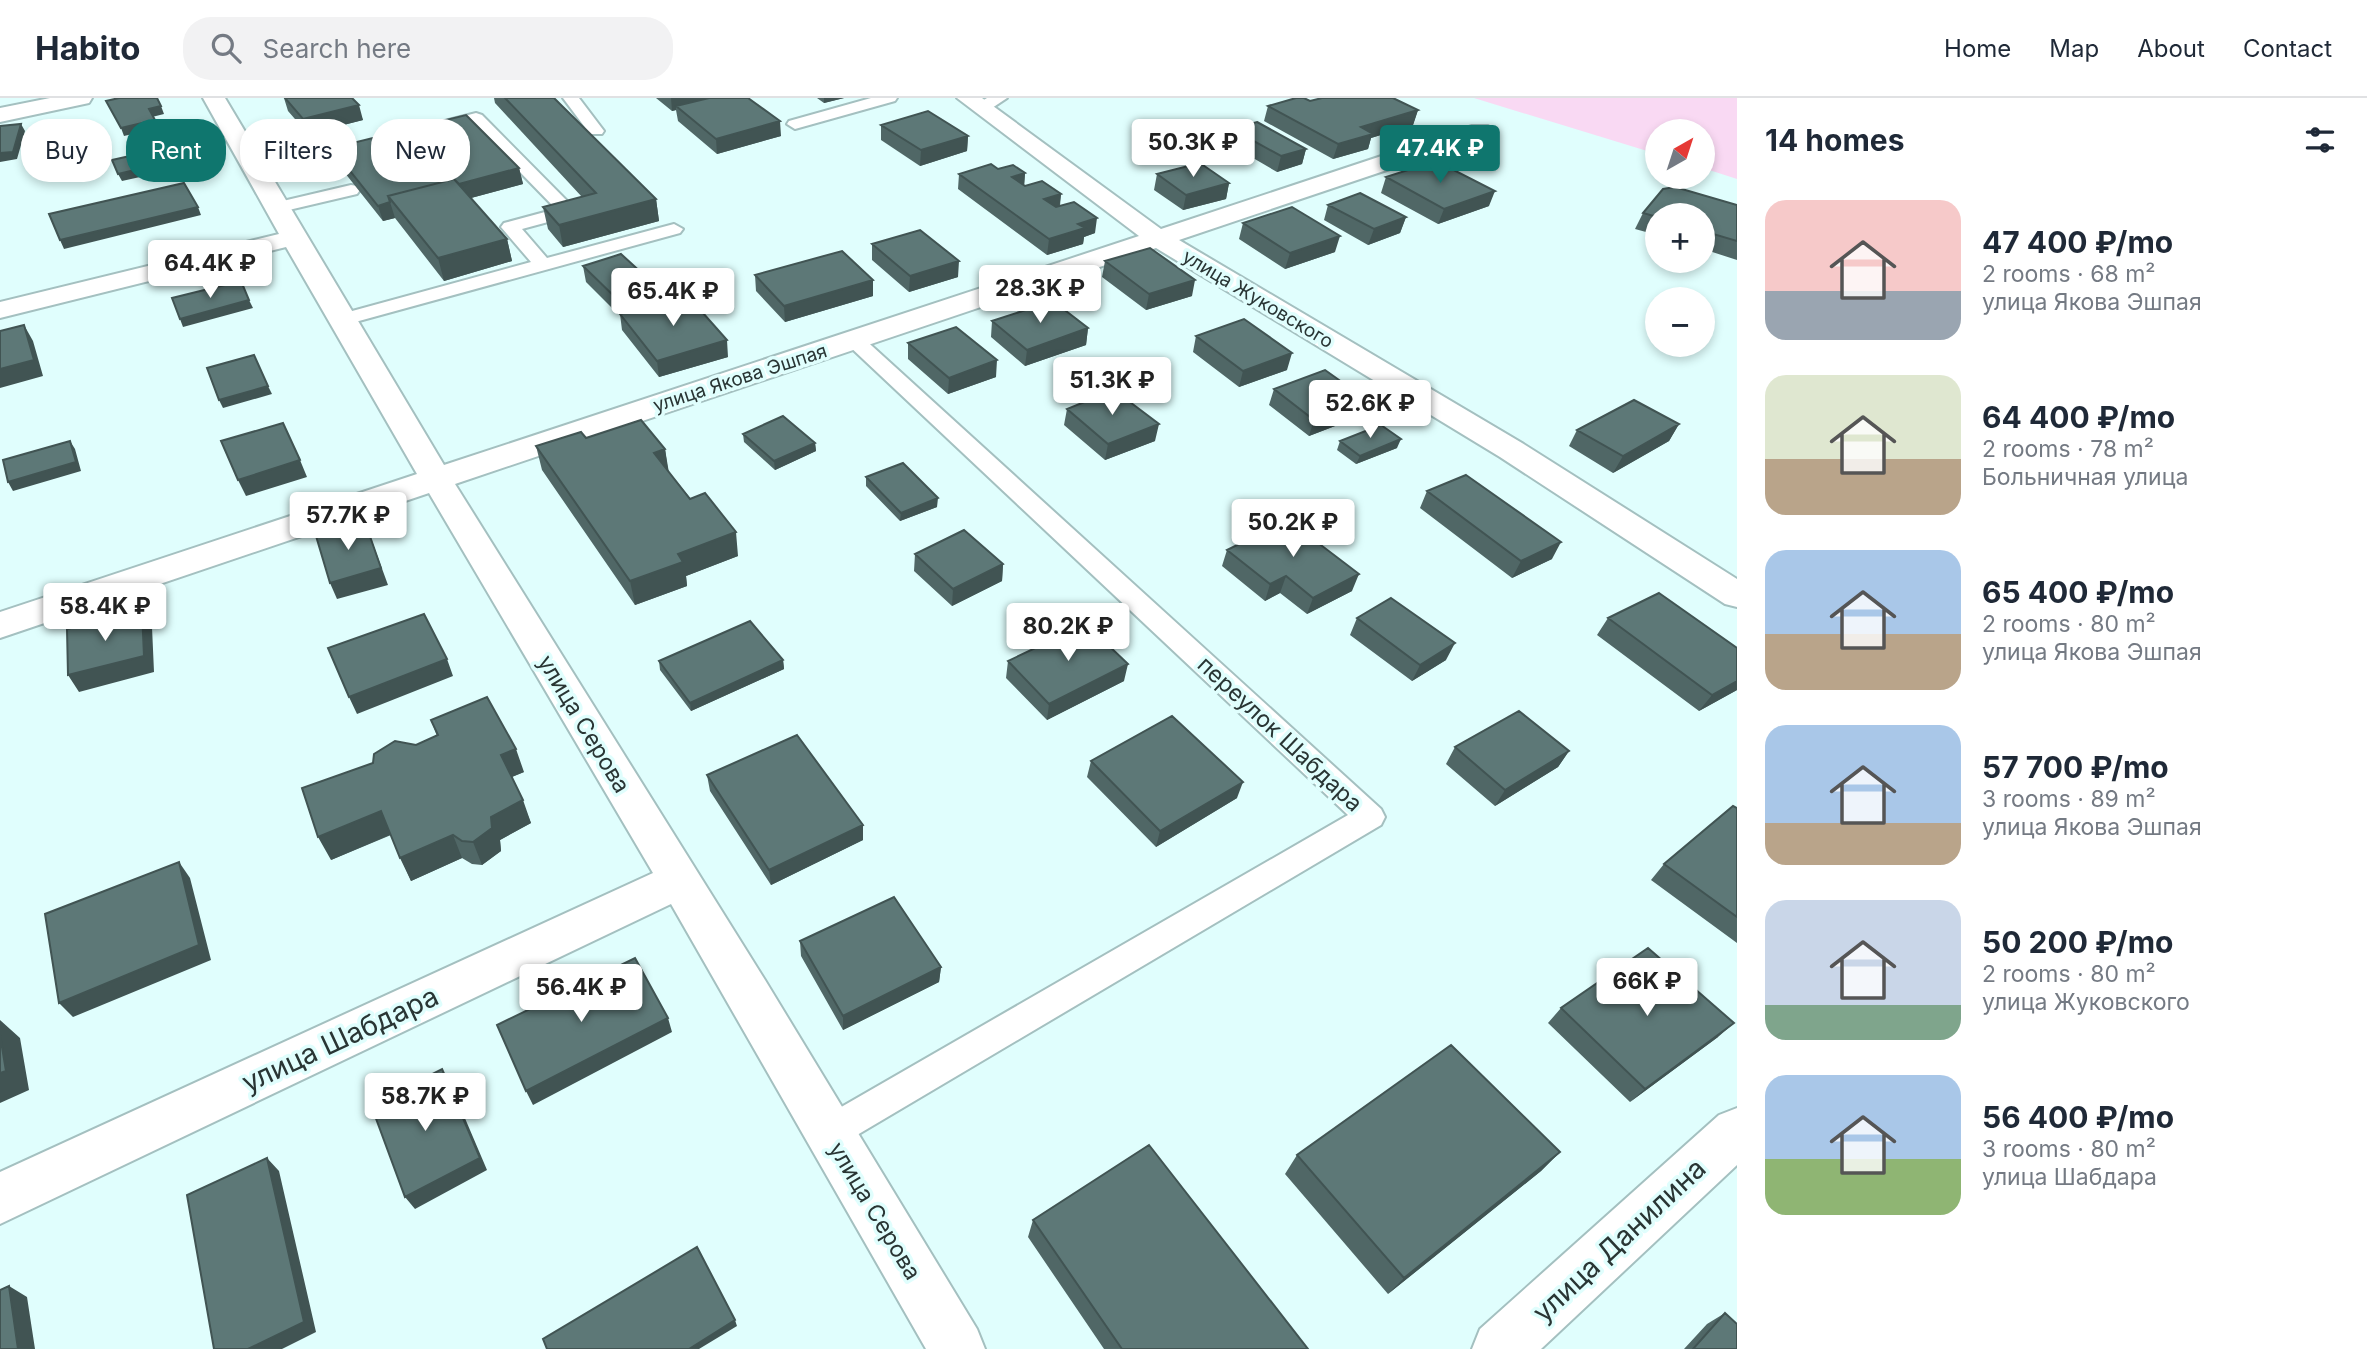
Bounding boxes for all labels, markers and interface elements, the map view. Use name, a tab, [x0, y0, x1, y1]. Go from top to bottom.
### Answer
search box	[183, 17, 673, 80]
text: Habito	[35, 28, 141, 68]
icon: search	[207, 29, 245, 67]
text: Search here	[263, 33, 411, 64]
text: Home	[1944, 34, 2011, 63]
text: Map	[2049, 34, 2099, 63]
text: About	[2137, 34, 2205, 63]
text: Contact	[2243, 34, 2332, 63]
chip: Buy	[21, 119, 112, 182]
chip: Rent	[126, 119, 226, 182]
chip: Filters	[240, 119, 357, 182]
chip: New	[371, 119, 470, 182]
north arrow	[1645, 119, 1715, 189]
map controls	[1645, 119, 1715, 357]
pin: 50.3K ₽	[1128, 120, 1258, 179]
icon: filters	[2301, 121, 2339, 159]
text: 14 homes	[1765, 122, 1904, 158]
pin: 47.4K ₽	[1375, 126, 1505, 185]
text: 50.3K ₽	[1148, 128, 1238, 156]
text: 47.4K ₽	[1396, 134, 1484, 162]
button: +	[1645, 203, 1715, 273]
text: 47 400 ₽/mo	[1982, 224, 2173, 260]
icon: home	[1821, 228, 1905, 312]
pin: 64.4K ₽	[145, 240, 275, 300]
street label: улица Жуковского	[1178, 245, 1338, 353]
text: 64.4K ₽	[164, 249, 256, 277]
text: 2 rooms · 68 m²	[1982, 260, 2155, 288]
pin: 28.3K ₽	[975, 266, 1105, 325]
pin: 65.4K ₽	[608, 268, 738, 328]
text: 28.3K ₽	[995, 274, 1085, 302]
text: 65.4K ₽	[627, 277, 719, 305]
button: −	[1645, 287, 1715, 357]
text: улица Якова Эшпая	[1982, 288, 2202, 316]
street label: улица Якова Эшпая	[650, 339, 830, 417]
pin: 51.3K ₽	[1047, 358, 1177, 417]
text: 51.3K ₽	[1069, 366, 1155, 394]
pin: 52.6K ₽	[1305, 380, 1435, 440]
text: 52.6K ₽	[1325, 389, 1415, 417]
text: 64 400 ₽/mo	[1982, 399, 2175, 435]
icon: home	[1821, 403, 1905, 487]
text: 2 rooms · 78 m²	[1982, 435, 2154, 463]
text: Больничная улица	[1982, 463, 2188, 491]
pin: 57.7K ₽	[283, 492, 413, 552]
pin: 50.2K ₽	[1228, 500, 1358, 559]
text: 57.7K ₽	[306, 501, 390, 529]
text: 50.2K ₽	[1248, 508, 1338, 536]
text: 65 400 ₽/mo	[1982, 574, 2174, 610]
icon: home	[1821, 578, 1905, 662]
pin: 58.4K ₽	[40, 584, 170, 643]
text: 58.4K ₽	[59, 592, 151, 620]
pin: 80.2K ₽	[1003, 603, 1133, 663]
text: 2 rooms · 80 m²	[1982, 610, 2156, 638]
text: 80.2K ₽	[1022, 612, 1114, 640]
text: улица Якова Эшпая	[1982, 638, 2202, 666]
street label: улица Серова	[532, 650, 636, 798]
street label: переулок Шабдара	[1192, 650, 1368, 818]
text: 57 700 ₽/mo	[1982, 749, 2169, 785]
icon: home	[1821, 753, 1905, 837]
text: 3 rooms · 89 m²	[1982, 785, 2156, 813]
text: улица Якова Эшпая	[1982, 813, 2202, 841]
text: 50 200 ₽/mo	[1982, 924, 2173, 960]
icon: home	[1821, 928, 1905, 1012]
pin: 66K ₽	[1598, 958, 1696, 1018]
text: 2 rooms · 80 m²	[1982, 960, 2156, 988]
pin: 56.4K ₽	[516, 964, 646, 1024]
text: 66K ₽	[1613, 967, 1681, 995]
text: 56.4K ₽	[535, 973, 627, 1001]
street label: улица Шабдара	[236, 979, 444, 1099]
text: улица Жуковского	[1982, 988, 2190, 1016]
pin: 58.7K ₽	[360, 1074, 490, 1133]
text: 58.7K ₽	[381, 1082, 469, 1110]
text: 56 400 ₽/mo	[1982, 1099, 2174, 1135]
icon: home	[1821, 1103, 1905, 1187]
text: 3 rooms · 80 m²	[1982, 1135, 2156, 1163]
street label: улица Серова	[823, 1137, 927, 1285]
street label: улица Данилина	[1525, 1151, 1713, 1329]
text: улица Шабдара	[1982, 1163, 2157, 1191]

